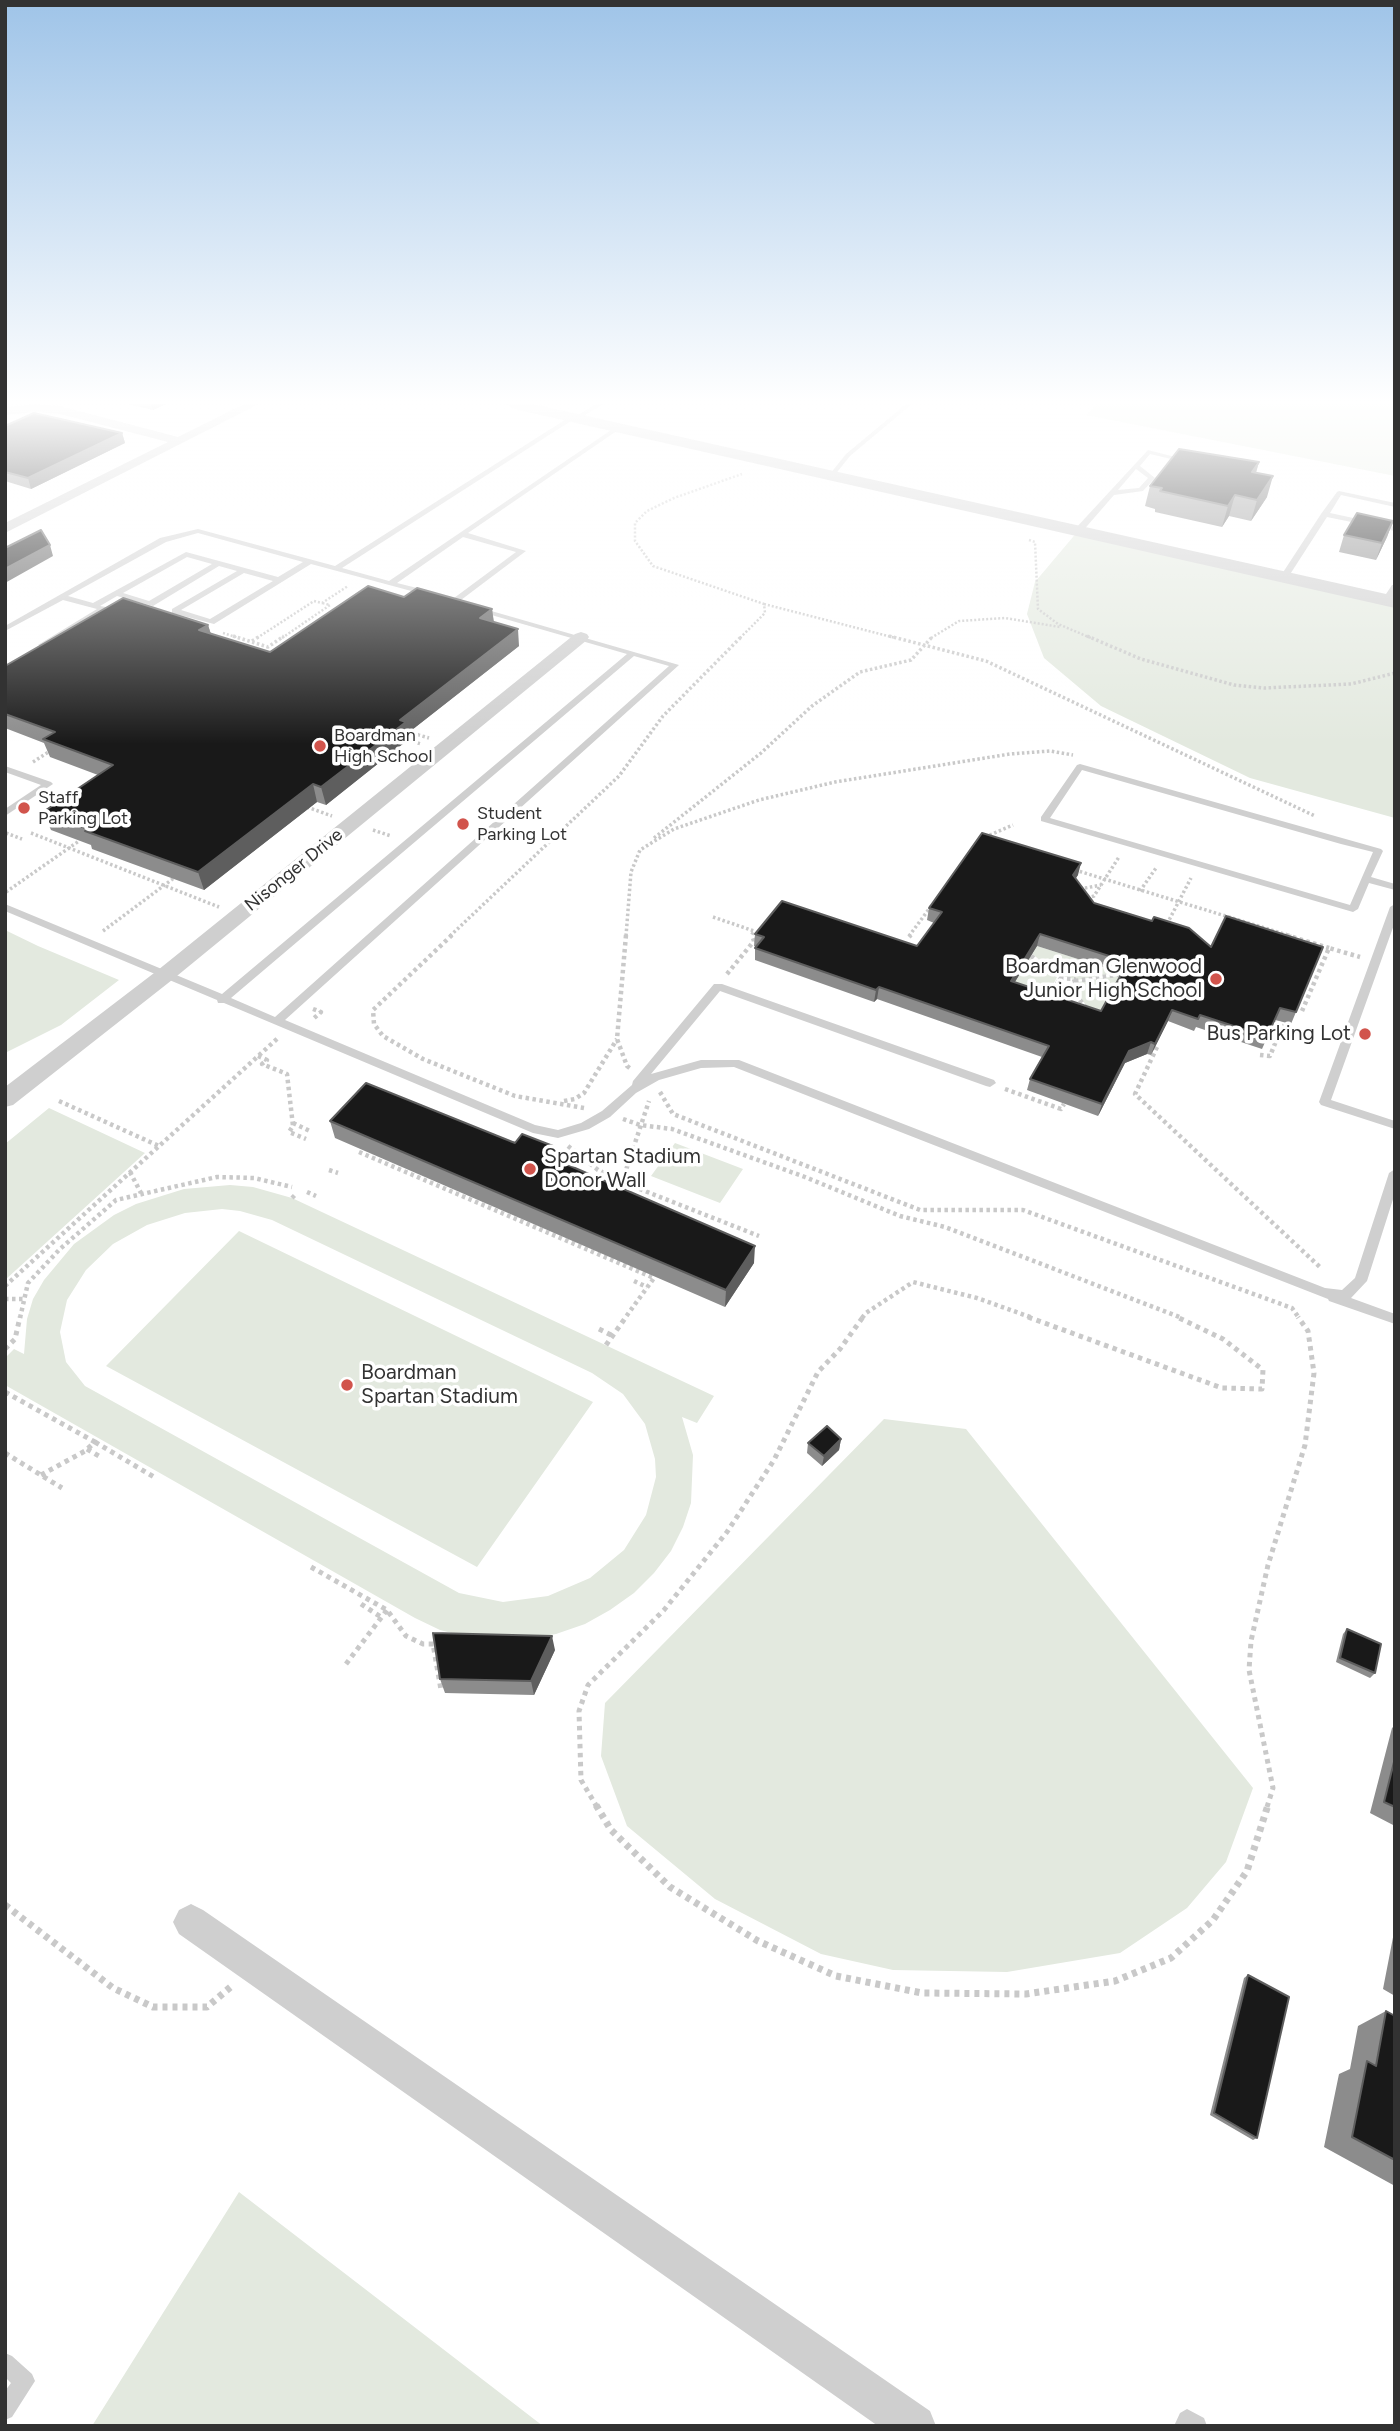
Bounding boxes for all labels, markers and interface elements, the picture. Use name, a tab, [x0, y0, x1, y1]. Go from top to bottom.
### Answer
place label: Boardman High School	[334, 725, 432, 768]
marker: Boardman High School	[312, 738, 328, 754]
place label: Staff Parking Lot	[38, 787, 128, 830]
marker: Staff Parking Lot	[16, 800, 32, 816]
place label: Student Parking Lot	[477, 803, 567, 846]
marker: Student Parking Lot	[455, 816, 471, 832]
street label: Nisonger Drive	[241, 824, 347, 916]
place label: Boardman Glenwood Junior High School	[1005, 954, 1202, 1004]
marker: Boardman Glenwood Junior High School	[1208, 971, 1224, 987]
place label: Bus Parking Lot	[1206, 1021, 1351, 1047]
marker: Bus Parking Lot	[1357, 1026, 1373, 1042]
place label: Spartan Stadium Donor Wall	[544, 1144, 701, 1194]
marker: Spartan Stadium Donor Wall	[522, 1161, 538, 1177]
place label: Boardman Spartan Stadium	[361, 1360, 518, 1410]
marker: Boardman Spartan Stadium	[339, 1377, 355, 1393]

